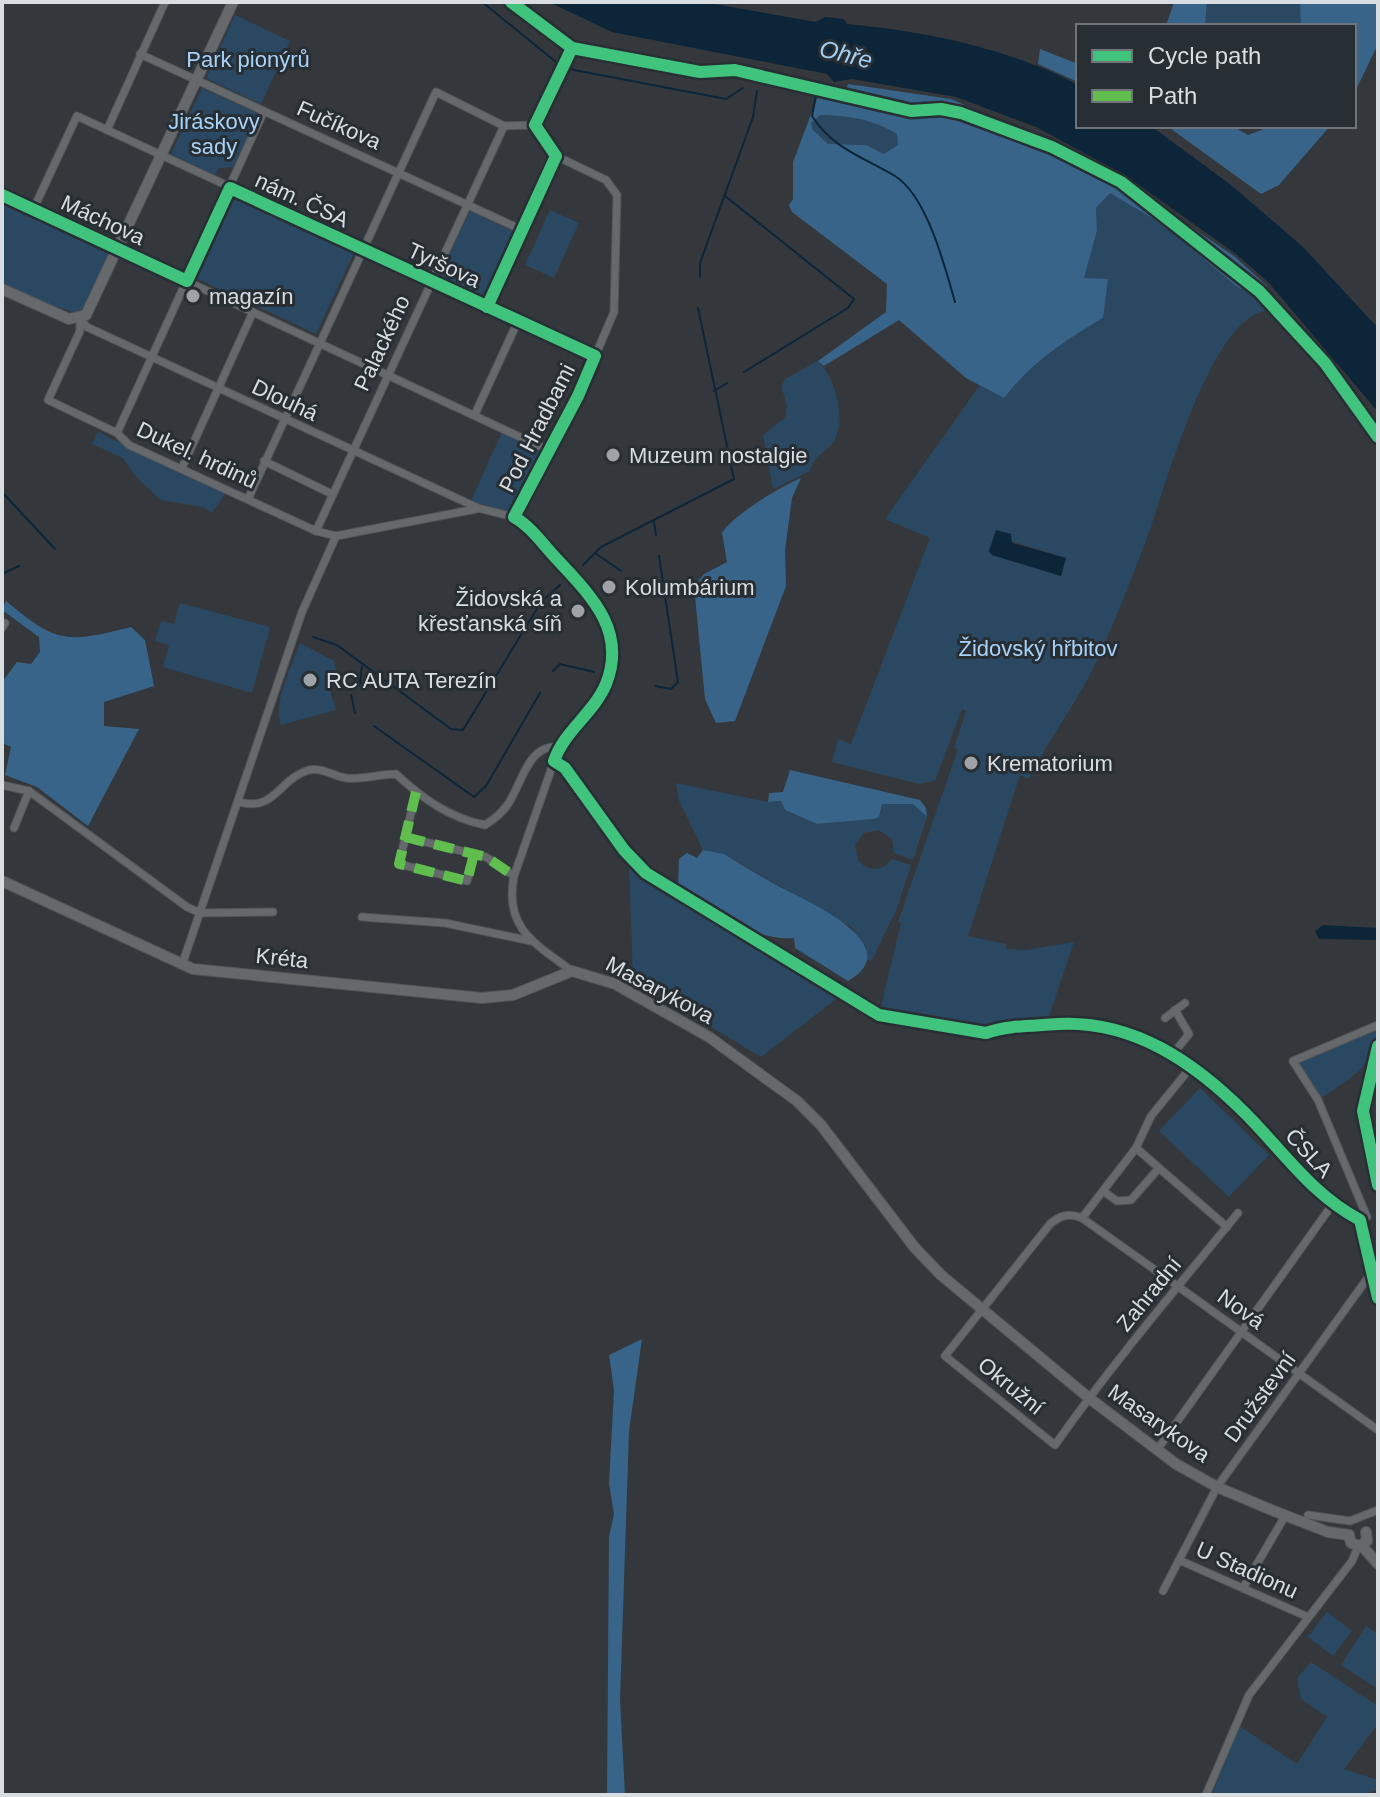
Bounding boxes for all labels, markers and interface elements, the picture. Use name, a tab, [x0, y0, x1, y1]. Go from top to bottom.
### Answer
legend	[1076, 24, 1356, 128]
water label: Ohře	[817, 34, 875, 74]
text: Cycle path	[1148, 42, 1261, 69]
park label: Park pionýrů	[186, 47, 310, 72]
text: Path	[1148, 82, 1197, 109]
street label: Fučíkova	[293, 95, 386, 155]
park label: Jiráskovy sady	[168, 109, 260, 159]
street label: nám. ČSA	[251, 167, 353, 233]
street label: Máchova	[57, 190, 149, 251]
street label: Tyršova	[404, 237, 485, 293]
place label: magazín	[209, 284, 293, 309]
marker: magazín	[184, 287, 202, 305]
street label: Palackého	[349, 291, 415, 395]
street label: Pod Hradbami	[494, 360, 580, 496]
street label: Dlouhá	[248, 374, 323, 426]
street label: Dukel. hrdinů	[133, 416, 261, 494]
place label: Muzeum nostalgie	[629, 443, 808, 468]
marker: Muzeum nostalgie	[604, 446, 622, 464]
place label: Kolumbárium	[625, 575, 755, 600]
marker: Kolumbárium	[600, 578, 618, 596]
place label: Židovská a křesťanská síň	[418, 586, 563, 636]
marker: Židovská a křesťanská síň	[569, 602, 587, 620]
park label: Židovský hřbitov	[959, 636, 1117, 661]
place label: RC AUTA Terezín	[326, 668, 496, 693]
marker: RC AUTA Terezín	[301, 671, 319, 689]
place label: Krematorium	[987, 751, 1113, 776]
marker: Krematorium	[962, 754, 980, 772]
street label: Kréta	[255, 943, 310, 973]
street label: Masarykova	[602, 951, 719, 1029]
street label: ČSLA	[1280, 1123, 1338, 1183]
street label: Zahradní	[1112, 1252, 1186, 1336]
street label: Nová	[1213, 1284, 1270, 1335]
street label: Družstevní	[1219, 1347, 1301, 1447]
street label: Okružní	[973, 1352, 1049, 1420]
street label: Masarykova	[1103, 1379, 1215, 1468]
street label: U Stadionu	[1192, 1536, 1302, 1604]

